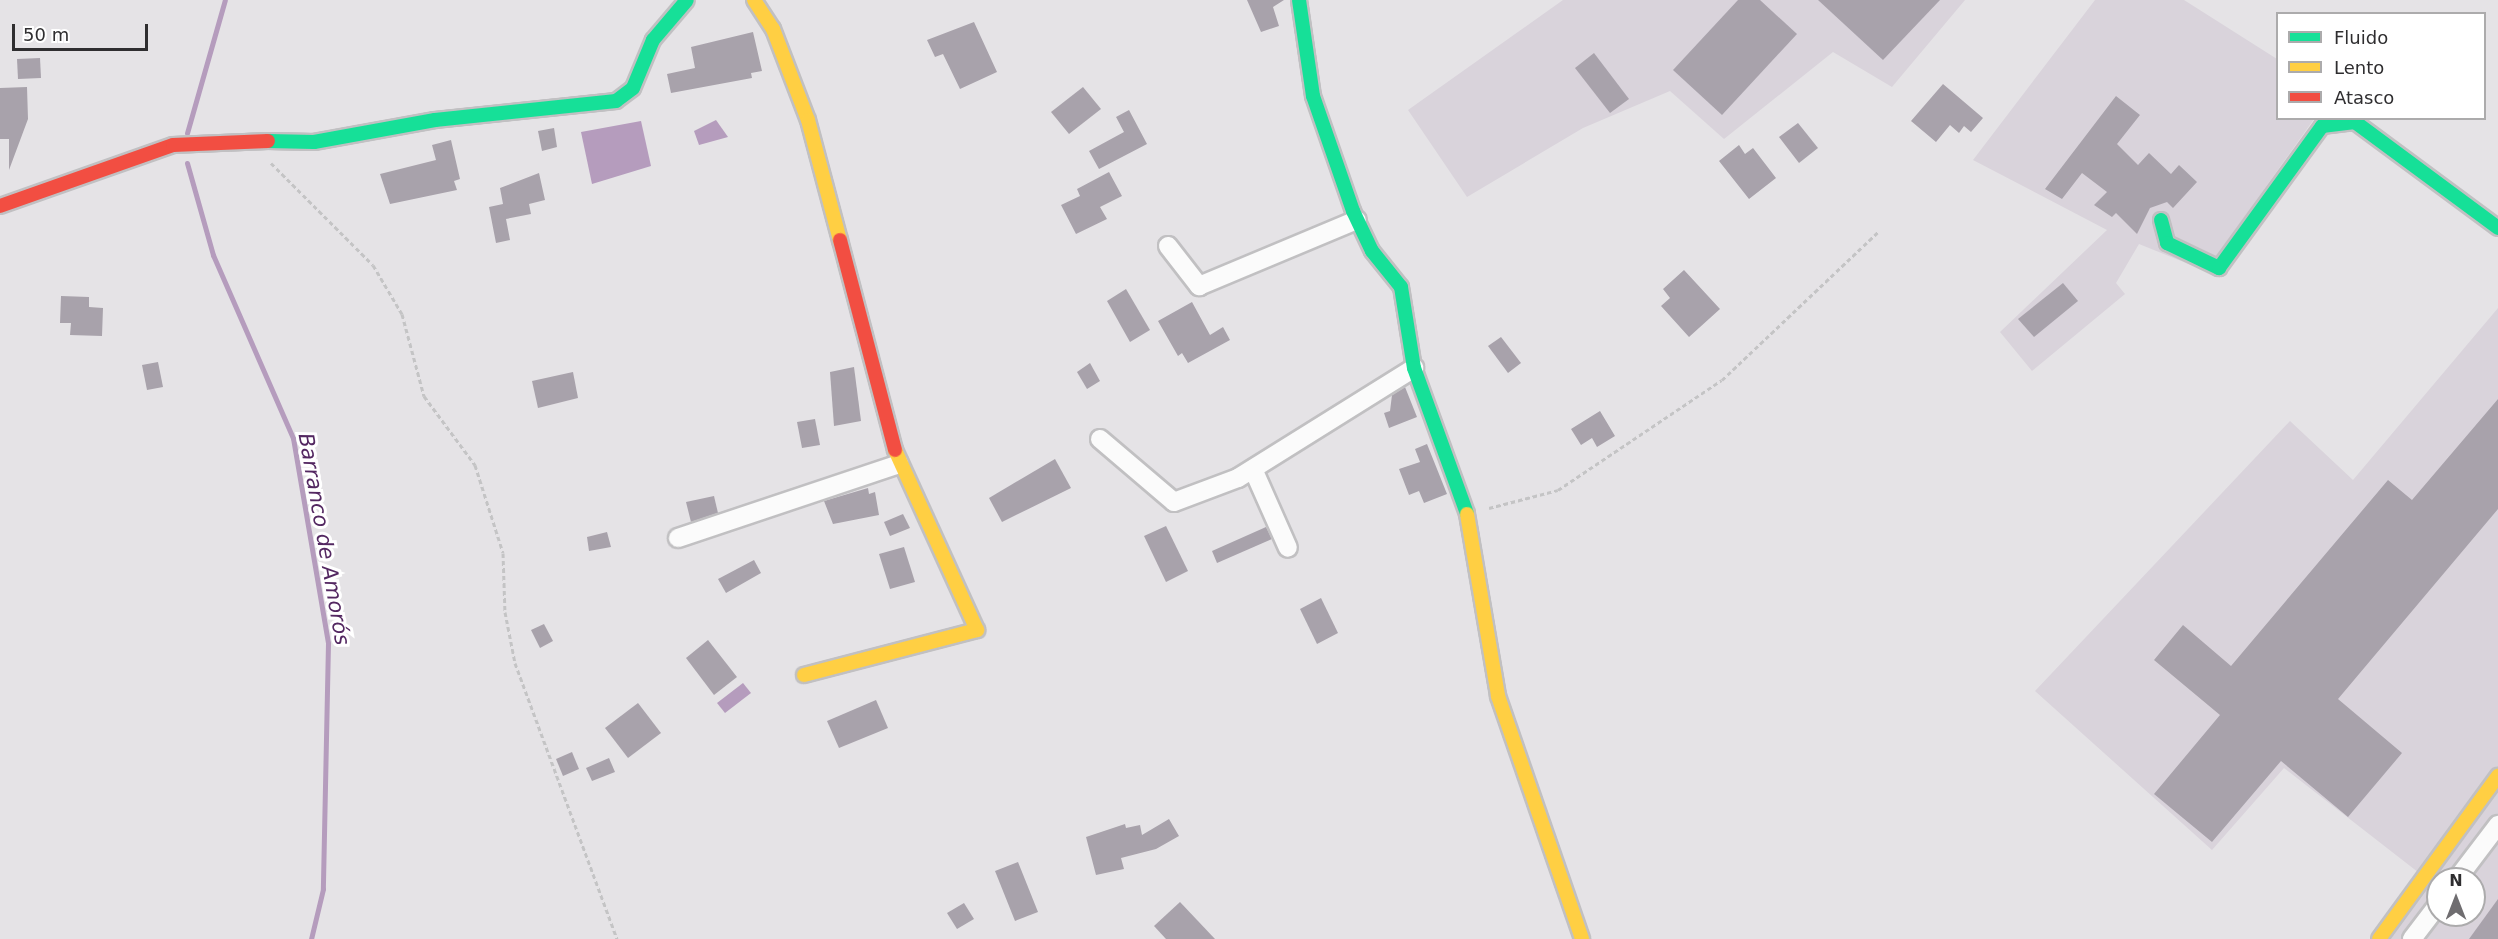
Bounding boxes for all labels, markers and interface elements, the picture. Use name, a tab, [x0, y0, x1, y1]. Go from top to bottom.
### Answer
scale bar	[15, 12, 152, 50]
legend	[2276, 12, 2486, 120]
text: 50 m	[23, 24, 69, 45]
text: Fluido	[2334, 27, 2388, 48]
text: Lento	[2334, 57, 2384, 78]
text: Atasco	[2334, 87, 2394, 108]
water label: Barranco de Amorós	[293, 431, 355, 647]
north arrow	[2426, 867, 2486, 927]
text: N	[2449, 871, 2463, 890]

